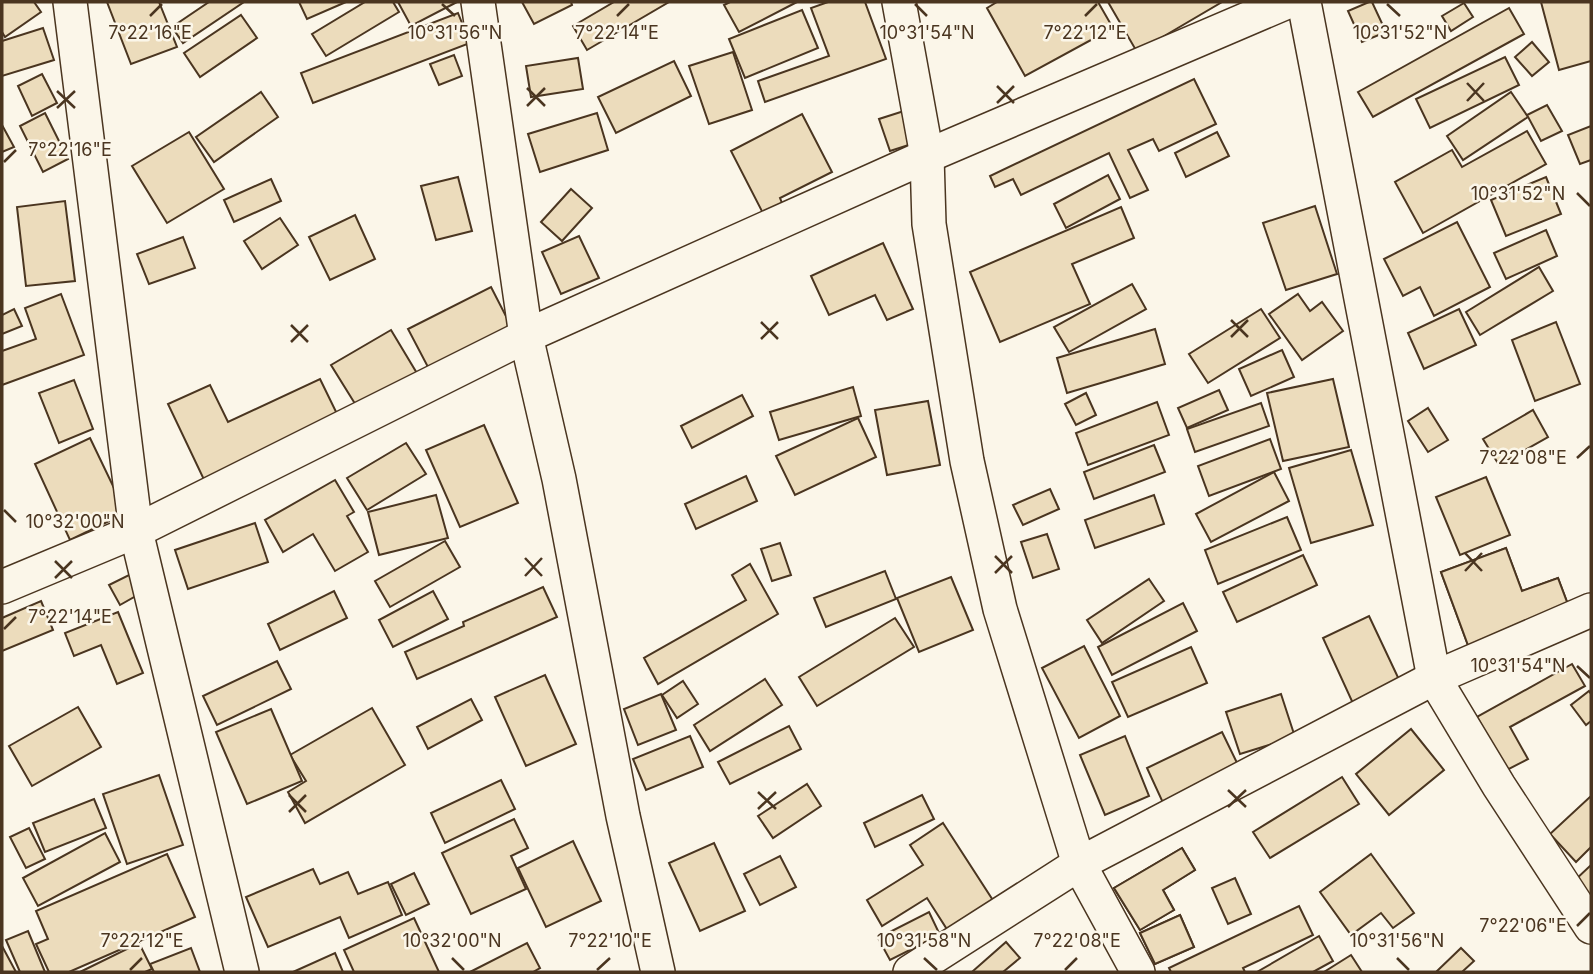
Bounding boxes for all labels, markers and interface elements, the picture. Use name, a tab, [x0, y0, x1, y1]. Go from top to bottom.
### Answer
text: 7°22'16"E	[108, 22, 192, 43]
text: 10°31'56"N	[408, 22, 502, 43]
text: 7°22'14"E	[575, 22, 659, 43]
text: 10°31'54"N	[879, 22, 975, 43]
text: 7°22'12"E	[1043, 22, 1127, 43]
text: 10°31'52"N	[1353, 22, 1447, 43]
text: 7°22'16"E	[28, 139, 112, 160]
text: 10°31'52"N	[1471, 183, 1565, 204]
text: 7°22'08"E	[1479, 447, 1567, 468]
text: 10°32'00"N	[25, 511, 125, 532]
text: 7°22'14"E	[28, 606, 112, 627]
text: 10°31'54"N	[1470, 655, 1566, 676]
text: 7°22'06"E	[1479, 915, 1567, 936]
text: 7°22'12"E	[100, 930, 184, 951]
text: 10°32'00"N	[402, 930, 502, 951]
text: 7°22'10"E	[568, 930, 652, 951]
text: 10°31'58"N	[877, 930, 971, 951]
text: 7°22'08"E	[1033, 930, 1121, 951]
text: 10°31'56"N	[1350, 930, 1444, 951]

